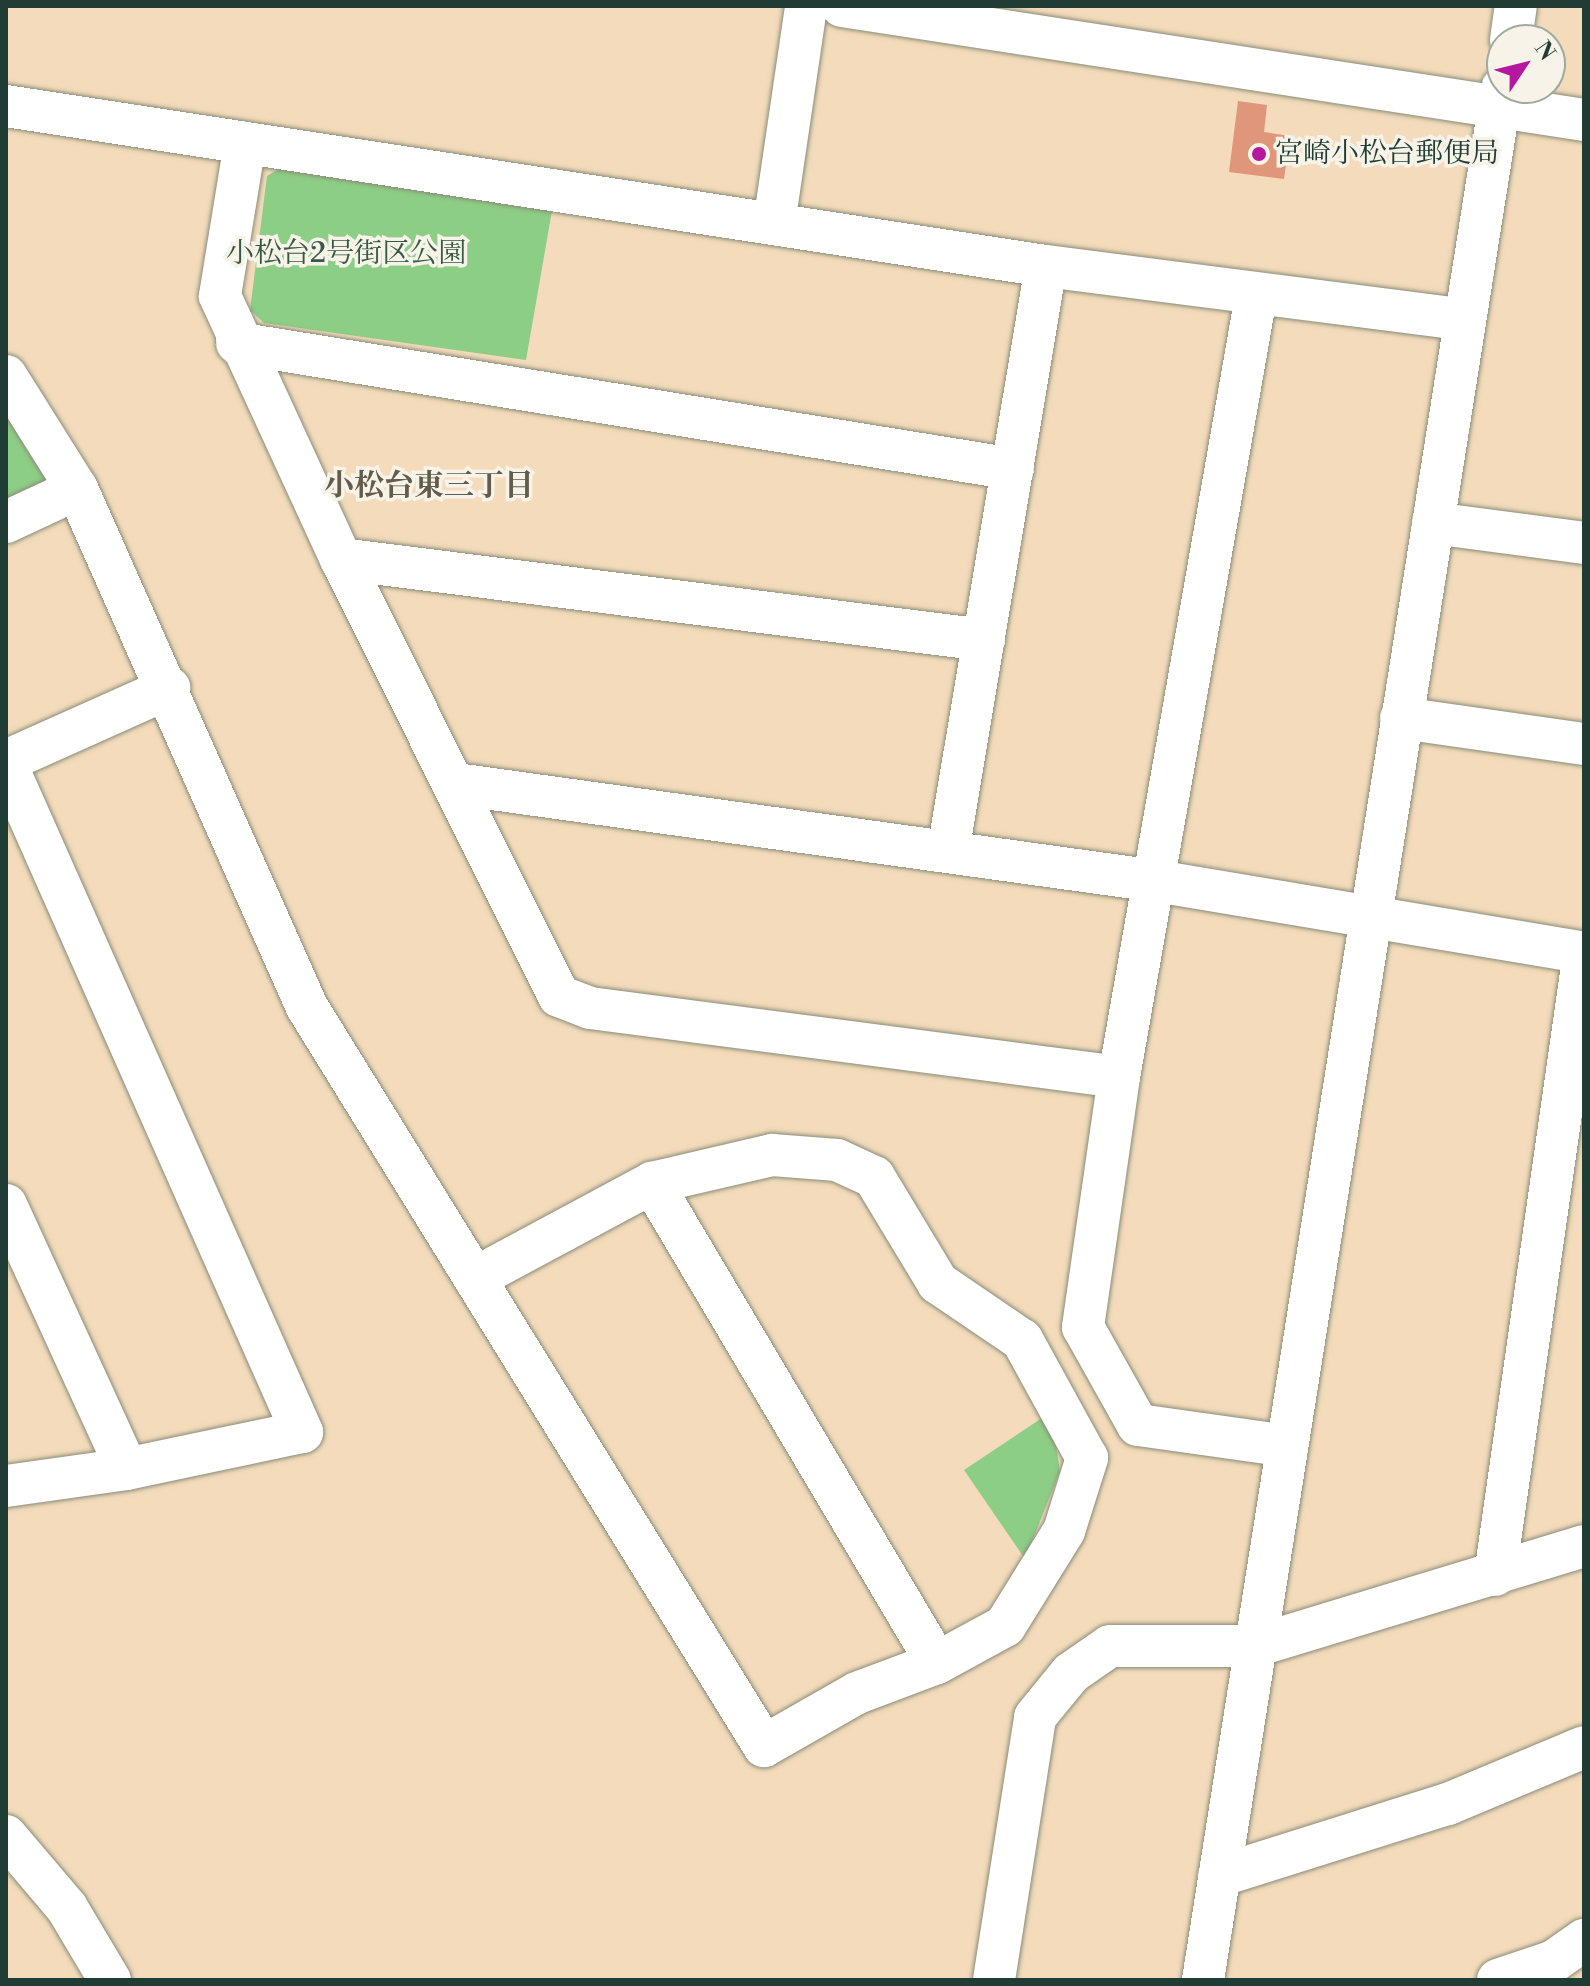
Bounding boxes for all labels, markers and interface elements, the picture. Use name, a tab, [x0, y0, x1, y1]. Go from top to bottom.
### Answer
north arrow	[1486, 24, 1566, 104]
text: N	[1528, 36, 1560, 66]
place label: 宮崎小松台郵便局	[1275, 137, 1499, 171]
marker: 宮崎小松台郵便局	[1250, 145, 1268, 163]
park label: 小松台2号街区公園	[226, 237, 466, 271]
district label: 小松台東三丁目	[324, 468, 534, 504]

